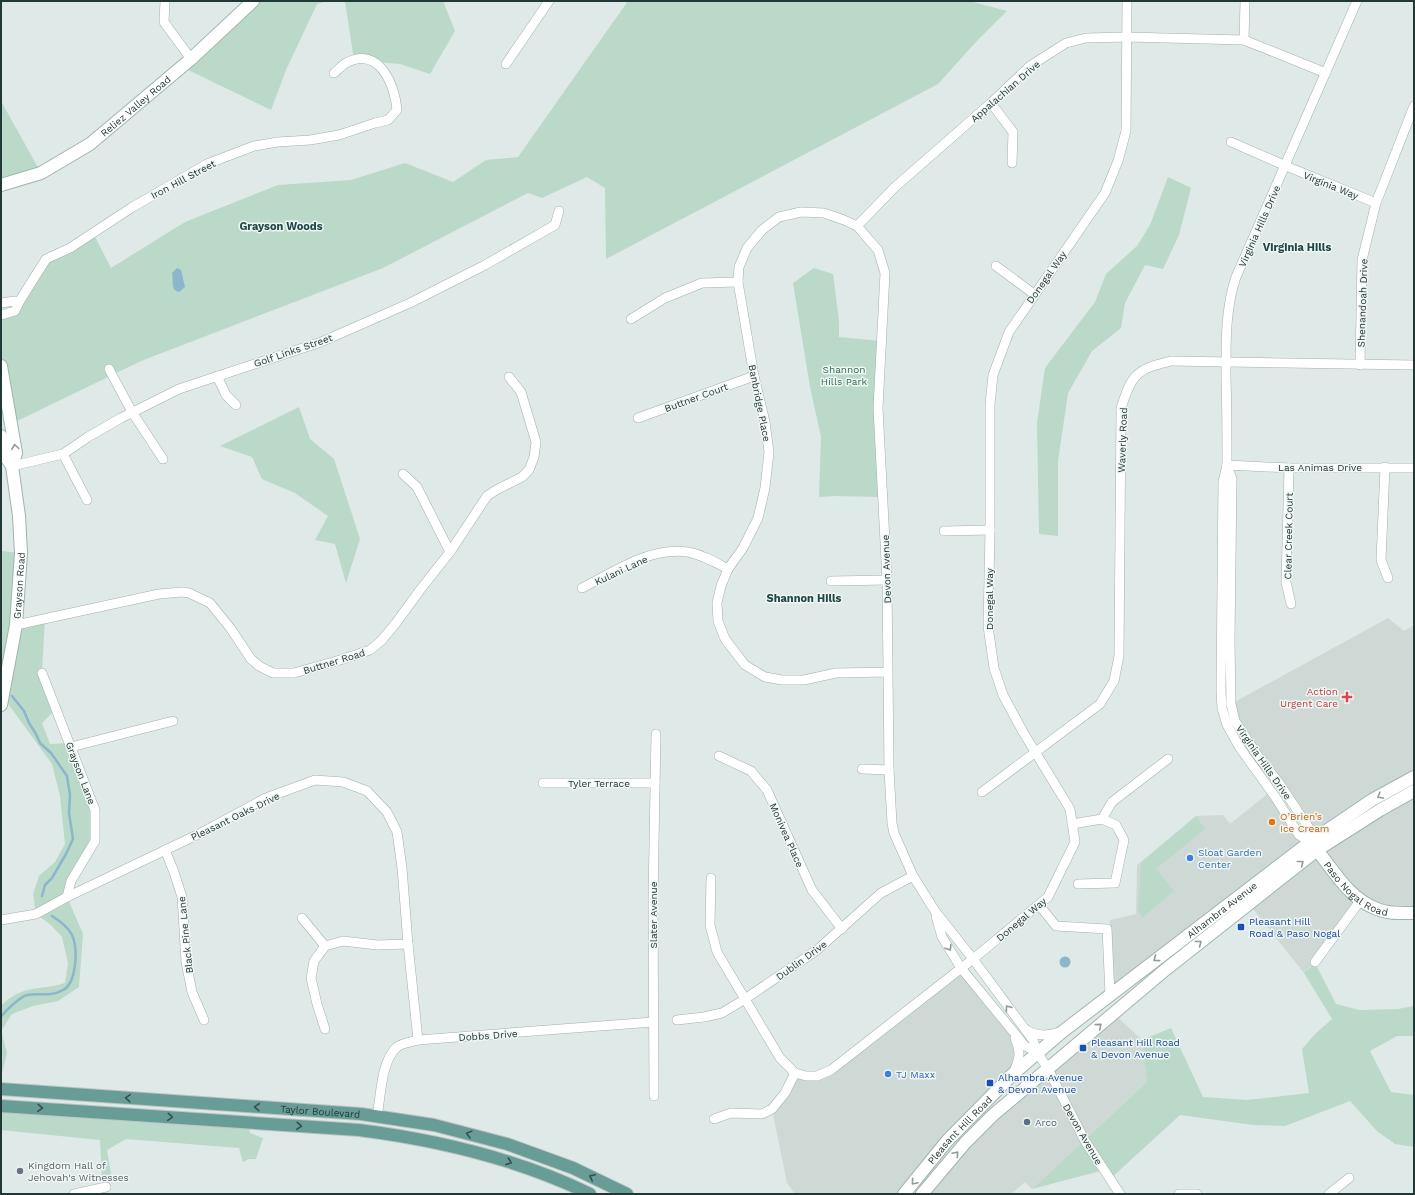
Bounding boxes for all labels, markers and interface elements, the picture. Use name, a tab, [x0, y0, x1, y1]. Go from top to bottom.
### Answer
street label: Appalachian Drive	[968, 58, 1042, 124]
street label: Reliez Valley Road	[98, 74, 173, 139]
street label: Iron Hill Street	[149, 157, 218, 201]
street label: Virginia Way	[1302, 169, 1361, 202]
street label: Virginia Hills Drive	[1236, 183, 1283, 269]
district label: Grayson Woods	[239, 220, 323, 233]
district label: Virginia Hills	[1263, 241, 1331, 254]
street label: Donegal Way	[1024, 248, 1069, 306]
street label: Shenandoah Drive	[1355, 258, 1370, 348]
street label: Golf Links Street	[252, 332, 335, 369]
street label: Banbridge Place	[747, 364, 772, 443]
park label: Shannon Hills Park	[821, 364, 867, 387]
street label: Buttner Court	[663, 381, 730, 414]
street label: Waverly Road	[1116, 407, 1129, 473]
one-way arrow	[10, 444, 19, 450]
street label: Las Animas Drive	[1278, 462, 1362, 473]
street label: Clear Creek Court	[1282, 492, 1295, 579]
street label: Devon Avenue	[880, 534, 893, 603]
street label: Grayson Road	[11, 552, 27, 619]
street label: Kulani Lane	[593, 553, 650, 587]
street label: Donegal Way	[984, 567, 995, 630]
district label: Shannon Hills	[767, 592, 842, 605]
street label: Buttner Road	[302, 647, 366, 676]
place label: Action Urgent Care	[1280, 686, 1338, 709]
marker: Action Urgent Care	[1341, 691, 1353, 703]
street label: Virginia Hills Drive	[1234, 723, 1294, 802]
street label: Grayson Lane	[64, 740, 98, 806]
street label: Tyler Terrace	[568, 778, 630, 789]
street label: Pleasant Oaks Drive	[189, 790, 282, 843]
one-way arrow	[1377, 791, 1384, 798]
street label: Monivea Place	[767, 801, 806, 869]
place label: O’Brien’s Ice Cream	[1280, 811, 1329, 834]
marker: O’Brien’s Ice Cream	[1267, 817, 1277, 827]
place label: Sloat Garden Center	[1198, 847, 1262, 870]
marker: Sloat Garden Center	[1185, 853, 1195, 863]
street label: Paso Nogal Road	[1322, 859, 1389, 918]
one-way arrow	[1297, 861, 1304, 868]
street label: Alhambra Avenue	[1185, 880, 1259, 940]
street label: Slater Avenue	[648, 881, 659, 949]
street label: Donegal Way	[994, 895, 1049, 943]
street label: Black Pine Lane	[176, 896, 195, 974]
place label: Pleasant Hill Road & Paso Nogal	[1249, 916, 1340, 939]
marker: Pleasant Hill Road & Paso Nogal	[1236, 922, 1246, 932]
street label: Dublin Drive	[774, 938, 829, 982]
one-way arrow	[1195, 940, 1202, 948]
one-way arrow	[944, 944, 951, 951]
one-way arrow	[1154, 955, 1161, 962]
one-way arrow	[1006, 1006, 1013, 1013]
one-way arrow	[1094, 1023, 1101, 1030]
street label: Dobbs Drive	[458, 1028, 518, 1043]
place label: Pleasant Hill Road & Devon Avenue	[1091, 1037, 1180, 1060]
marker: Pleasant Hill Road & Devon Avenue	[1078, 1043, 1088, 1053]
marker: TJ Maxx	[883, 1069, 893, 1079]
place label: TJ Maxx	[896, 1069, 935, 1080]
place label: Alhambra Avenue & Devon Avenue	[998, 1072, 1083, 1095]
marker: Alhambra Avenue & Devon Avenue	[985, 1078, 995, 1088]
one-way arrow	[125, 1093, 131, 1102]
street label: Pleasant Hill Road	[926, 1094, 994, 1166]
one-way arrow	[254, 1102, 261, 1111]
street label: Devon Avenue	[1061, 1102, 1105, 1167]
street label: Taylor Boulevard	[280, 1103, 361, 1120]
one-way arrow	[37, 1104, 43, 1113]
one-way arrow	[167, 1113, 173, 1122]
marker: Arco	[1022, 1117, 1032, 1127]
place label: Arco	[1035, 1117, 1057, 1128]
one-way arrow	[296, 1121, 302, 1130]
one-way arrow	[466, 1131, 472, 1139]
one-way arrow	[952, 1151, 959, 1158]
one-way arrow	[506, 1158, 513, 1166]
place label: Kingdom Hall of Jehovah's Witnesses	[28, 1160, 129, 1183]
marker: Kingdom Hall of Jehovah's Witnesses	[15, 1166, 25, 1176]
one-way arrow	[589, 1174, 596, 1182]
one-way arrow	[911, 1177, 918, 1184]

